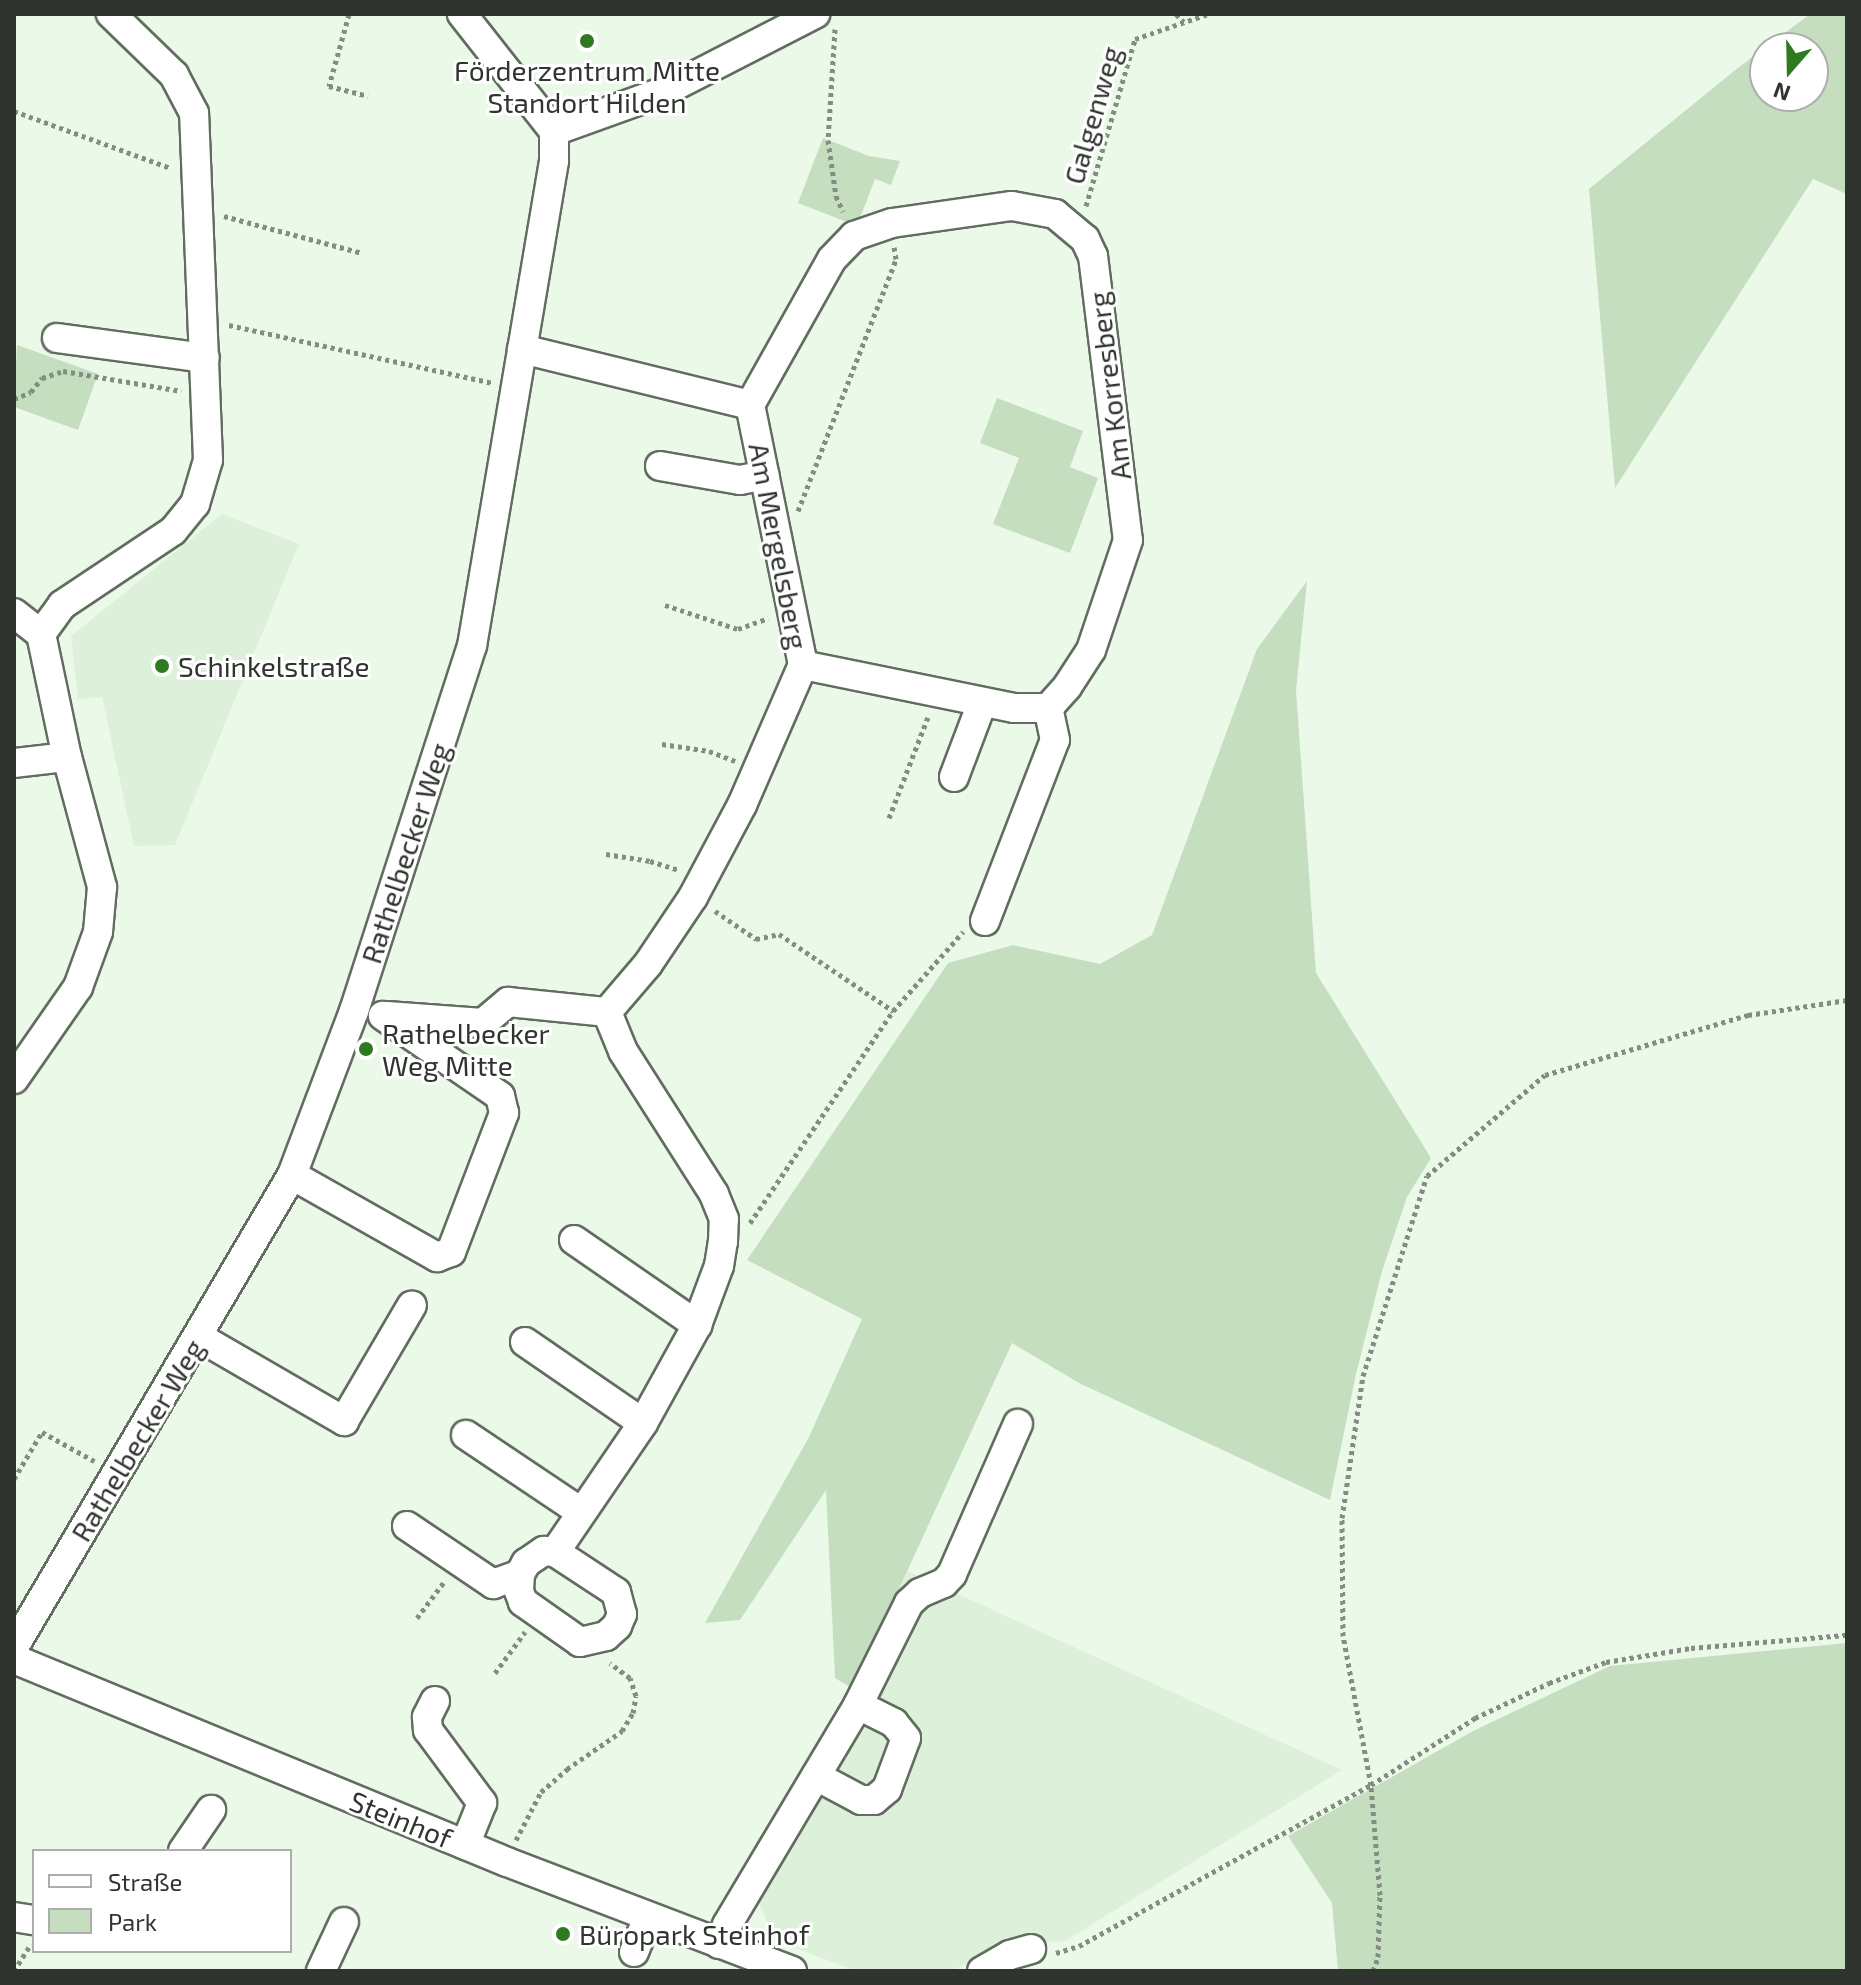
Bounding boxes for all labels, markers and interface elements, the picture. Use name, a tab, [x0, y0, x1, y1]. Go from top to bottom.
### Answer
marker: Förderzentrum Mitte Standort Hilden	[578, 32, 596, 50]
north arrow	[1749, 32, 1829, 112]
street label: Galgenweg	[1056, 42, 1128, 188]
place label: Förderzentrum Mitte Standort Hilden	[454, 53, 720, 119]
text: N	[1770, 78, 1793, 108]
street label: Am Korresberg	[1081, 290, 1137, 482]
street label: Am Mergelsberg	[743, 440, 815, 652]
place label: Schinkelstraße	[178, 649, 369, 683]
marker: Schinkelstraße	[153, 657, 171, 675]
street label: Rathelbecker Weg	[353, 738, 457, 968]
place label: Rathelbecker Weg Mitte	[382, 1016, 550, 1082]
marker: Rathelbecker Weg Mitte	[357, 1040, 375, 1058]
street label: Rathelbecker Weg	[63, 1332, 211, 1548]
street label: Steinhof	[345, 1783, 457, 1855]
legend	[32, 1849, 292, 1953]
text: Straße	[108, 1867, 182, 1896]
text: Park	[108, 1907, 157, 1936]
place label: Büropark Steinhof	[579, 1917, 810, 1951]
marker: Büropark Steinhof	[554, 1925, 572, 1943]

